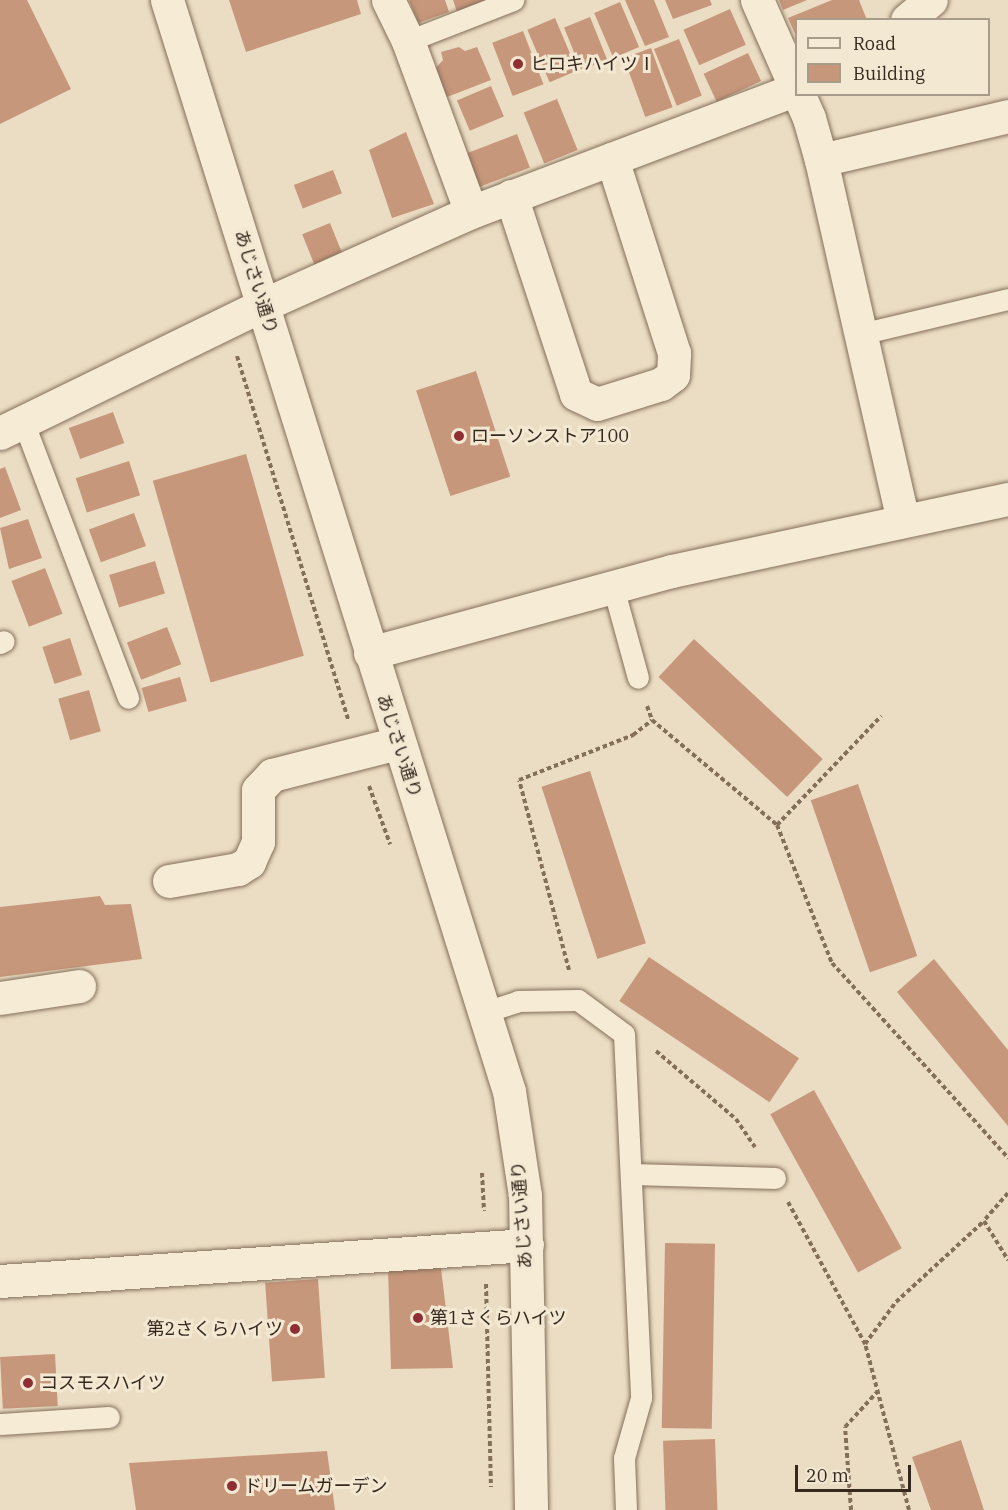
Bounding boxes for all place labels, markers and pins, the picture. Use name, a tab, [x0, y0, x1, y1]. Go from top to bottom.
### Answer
place label: ヒロキハイツⅠ	[530, 53, 656, 75]
marker: ヒロキハイツⅠ	[511, 57, 525, 71]
place label: ローソンストア100	[471, 425, 629, 447]
marker: ローソンストア100	[452, 429, 466, 443]
place label: 第1さくらハイツ	[430, 1307, 567, 1329]
marker: 第1さくらハイツ	[411, 1311, 425, 1325]
place label: 第2さくらハイツ	[146, 1318, 283, 1340]
marker: 第2さくらハイツ	[288, 1322, 302, 1336]
place label: コスモスハイツ	[40, 1372, 166, 1394]
marker: コスモスハイツ	[21, 1376, 35, 1390]
place label: ドリームガーデン	[244, 1475, 388, 1497]
marker: ドリームガーデン	[225, 1479, 239, 1493]

